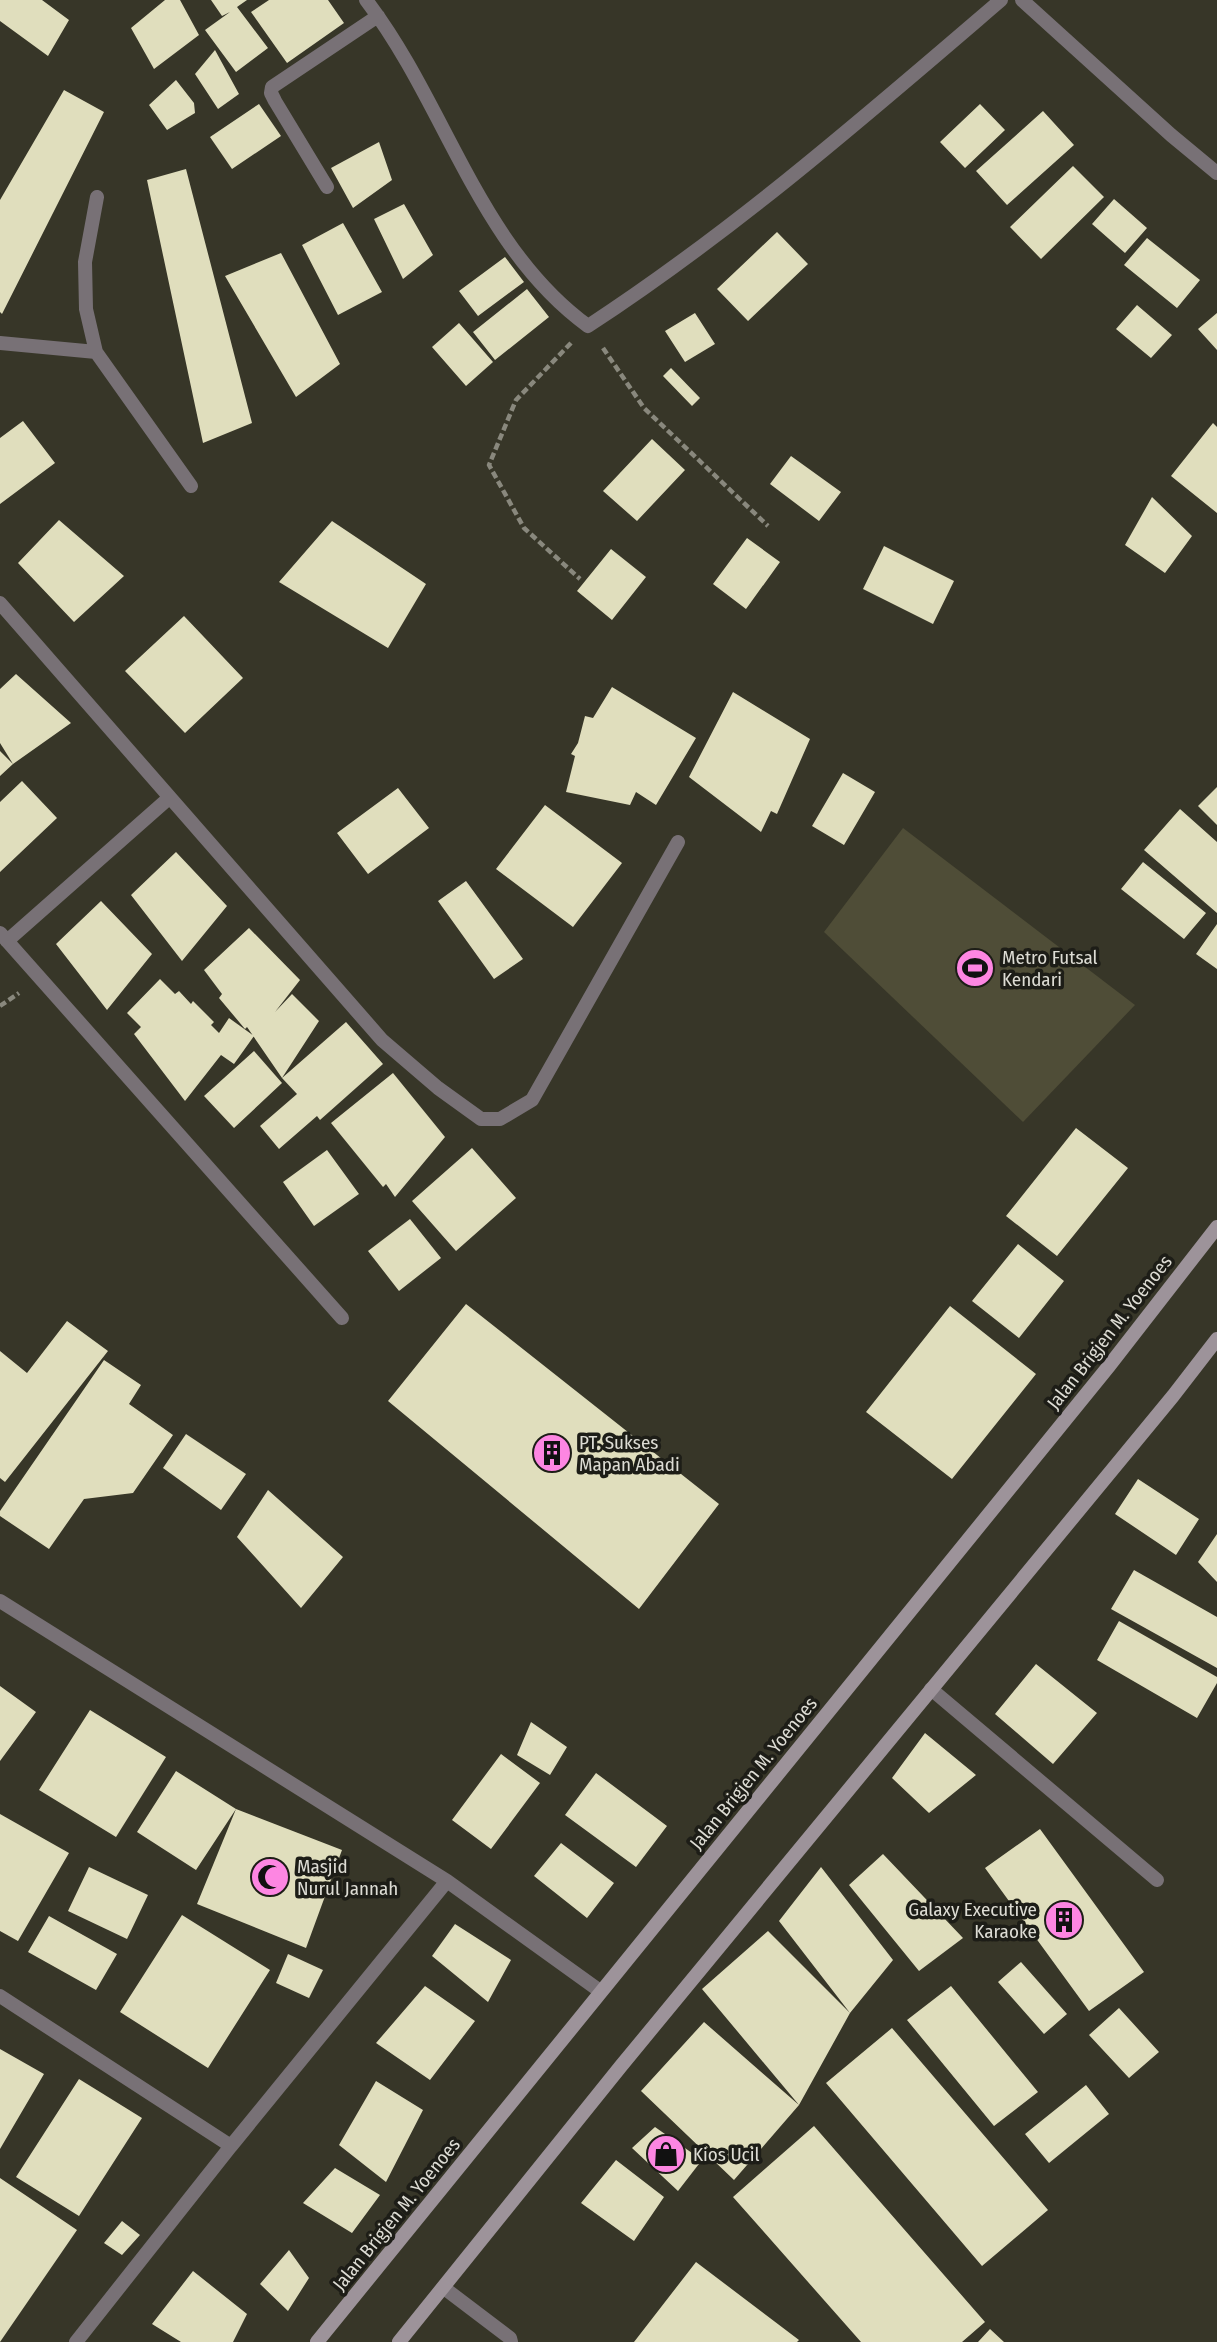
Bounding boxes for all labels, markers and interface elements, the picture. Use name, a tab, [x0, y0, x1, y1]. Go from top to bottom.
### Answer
place label: Metro Futsal Kendari	[1002, 946, 1098, 991]
sports icon: Metro Futsal Kendari	[954, 947, 996, 989]
street label: Jalan Brigjen M. Yoenoes	[1042, 1251, 1177, 1414]
place label: PT. Sukses Mapan Abadi	[579, 1431, 680, 1476]
building icon: PT. Sukses Mapan Abadi	[531, 1432, 573, 1474]
street label: Jalan Brigjen M. Yoenoes	[685, 1692, 822, 1854]
place label: Masjid Nurul Jannah	[297, 1855, 398, 1900]
mosque icon: Masjid Nurul Jannah	[249, 1856, 291, 1898]
place label: Galaxy Executive Karaoke	[908, 1898, 1037, 1943]
building icon: Galaxy Executive Karaoke	[1043, 1899, 1085, 1941]
street label: Jalan Brigjen M. Yoenoes	[328, 2133, 465, 2295]
shop icon: Kios Ucil	[645, 2133, 687, 2175]
place label: Kios Ucil	[693, 2143, 760, 2166]

